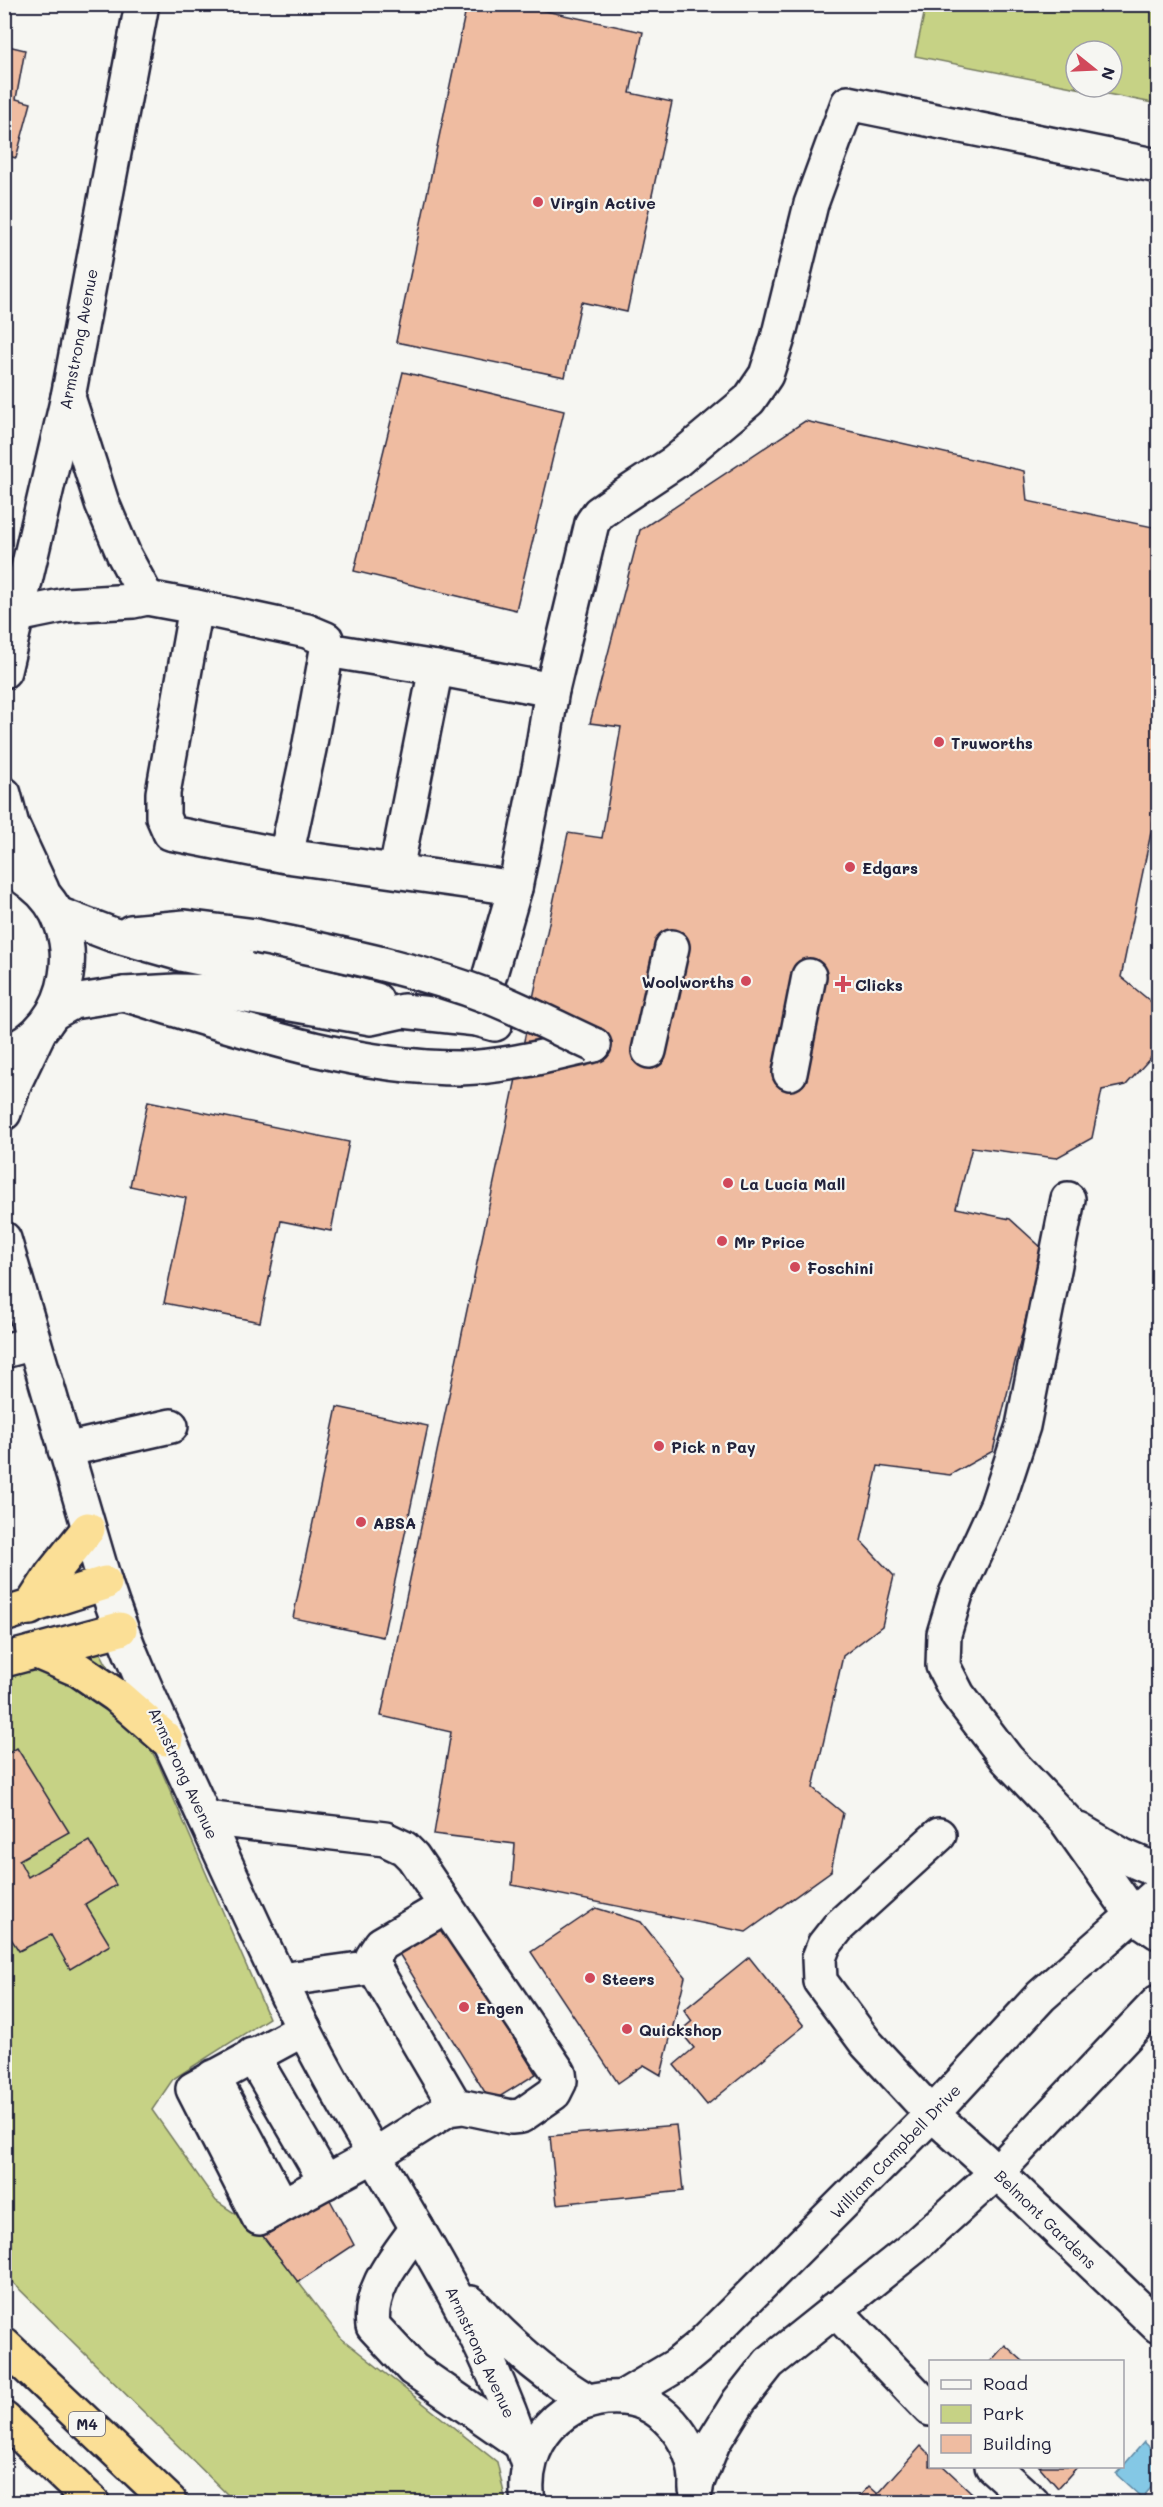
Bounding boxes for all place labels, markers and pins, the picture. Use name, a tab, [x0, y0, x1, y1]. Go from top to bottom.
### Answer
place label: Virgin Active	[550, 192, 656, 213]
marker: Virgin Active	[531, 195, 545, 209]
place label: Truworths	[951, 732, 1033, 753]
marker: Truworths	[932, 735, 946, 749]
place label: Edgars	[862, 857, 918, 878]
marker: Edgars	[843, 860, 857, 874]
place label: Woolworths	[642, 971, 734, 992]
marker: Woolworths	[739, 974, 753, 988]
place label: Clicks	[855, 974, 903, 995]
marker: Clicks	[836, 977, 850, 991]
place label: La Lucia Mall	[740, 1173, 845, 1194]
marker: La Lucia Mall	[721, 1176, 735, 1190]
place label: Mr Price	[734, 1231, 805, 1252]
marker: Mr Price	[715, 1234, 729, 1248]
place label: Foschini	[807, 1257, 874, 1278]
marker: Foschini	[788, 1260, 802, 1274]
place label: Pick n Pay	[671, 1436, 756, 1457]
marker: Pick n Pay	[652, 1439, 666, 1453]
place label: ABSA	[373, 1512, 416, 1533]
marker: ABSA	[354, 1515, 368, 1529]
place label: Steers	[602, 1968, 655, 1989]
marker: Steers	[583, 1971, 597, 1985]
place label: Engen	[476, 1997, 524, 2018]
marker: Engen	[457, 2000, 471, 2014]
place label: Quickshop	[639, 2019, 722, 2040]
marker: Quickshop	[620, 2022, 634, 2036]

